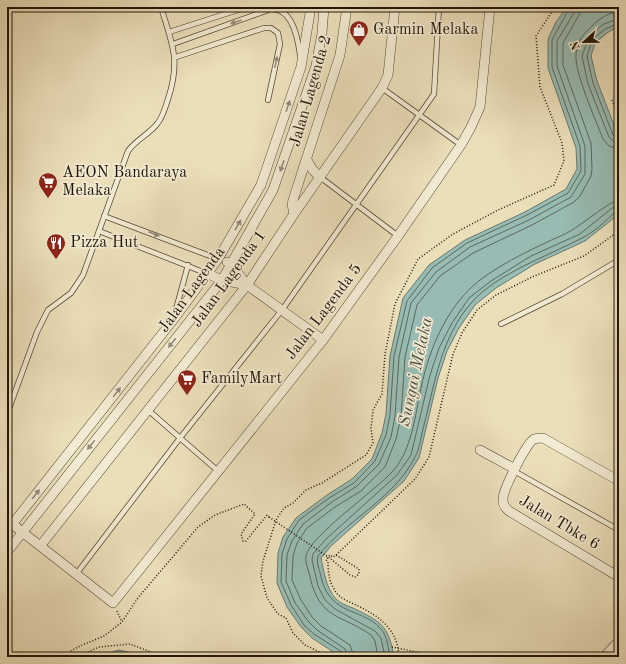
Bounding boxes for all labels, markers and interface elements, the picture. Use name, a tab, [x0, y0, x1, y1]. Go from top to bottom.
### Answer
one-way arrow	[230, 19, 242, 25]
shop icon: Garmin Melaka	[348, 19, 370, 47]
place label: Garmin Melaka	[373, 22, 478, 38]
north arrow	[564, 22, 604, 62]
street label: Jalan Lagenda 2	[287, 33, 335, 149]
text: N	[569, 39, 583, 51]
one-way arrow	[274, 56, 280, 68]
one-way arrow	[285, 99, 291, 111]
one-way arrow	[279, 160, 285, 172]
place label: AEON Bandaraya Melaka	[62, 165, 187, 199]
supermarket icon: AEON Bandaraya Melaka	[37, 171, 59, 199]
one-way arrow	[234, 219, 241, 231]
street label: Jalan Lagenda 1	[187, 227, 271, 331]
restaurant icon: Pizza Hut	[45, 232, 67, 260]
one-way arrow	[148, 232, 160, 238]
place label: Pizza Hut	[70, 235, 139, 251]
street label: Jalan Lagenda	[154, 243, 230, 337]
street label: Jalan Lagenda 5	[283, 261, 365, 363]
water label: Sungai Melaka	[396, 316, 436, 428]
one-way arrow	[167, 338, 176, 349]
supermarket icon: FamilyMart	[176, 368, 198, 396]
place label: FamilyMart	[201, 371, 282, 387]
one-way arrow	[112, 386, 121, 397]
one-way arrow	[87, 439, 95, 450]
one-way arrow	[32, 488, 40, 499]
street label: Jalan Tbke 6	[516, 493, 602, 553]

